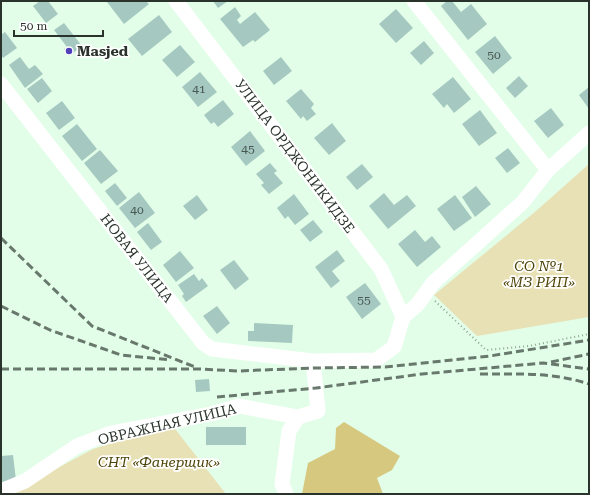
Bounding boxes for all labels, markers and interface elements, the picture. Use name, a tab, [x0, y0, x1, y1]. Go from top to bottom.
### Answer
scale bar	[14, 12, 103, 38]
text: 50 m	[20, 19, 47, 33]
place label: Masjed	[77, 43, 129, 59]
marker: Masjed	[64, 46, 74, 56]
house number: 50	[487, 48, 501, 62]
street label: УЛИЦА ОРДЖОНИКИДЗЕ	[232, 76, 358, 236]
house number: 41	[192, 82, 206, 96]
house number: 45	[241, 142, 255, 156]
house number: 40	[130, 203, 144, 217]
street label: НОВАЯ УЛИЦА	[97, 210, 177, 306]
park label: СО №1 «МЗ РИП»	[503, 258, 575, 290]
house number: 55	[357, 293, 371, 307]
street label: ОВРАЖНАЯ УЛИЦА	[96, 400, 238, 448]
park label: СНТ «Фанерщик»	[98, 454, 220, 470]

